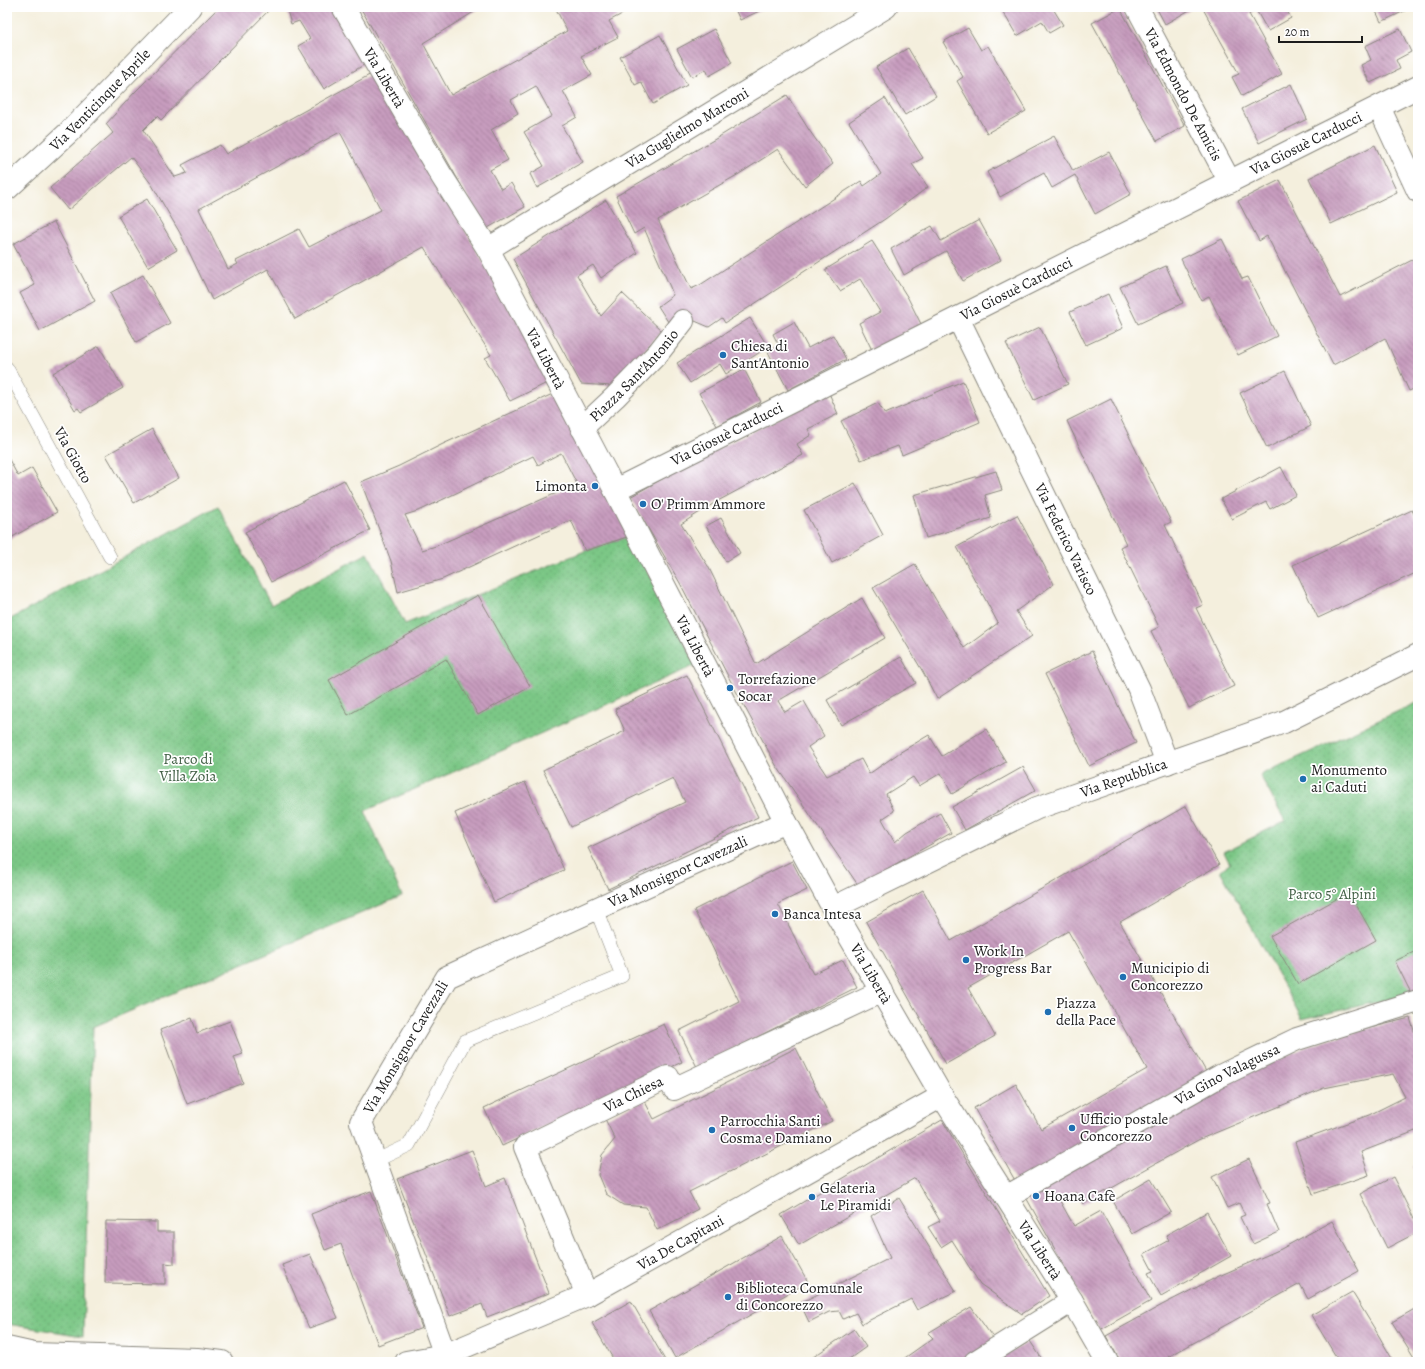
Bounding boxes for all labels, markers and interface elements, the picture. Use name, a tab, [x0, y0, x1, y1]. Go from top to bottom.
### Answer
scale bar	[1279, 18, 1362, 44]
street label: Via Edmondo De Amicis	[1139, 23, 1227, 165]
text: 20 m	[1285, 24, 1309, 40]
street label: Via Libertà	[358, 43, 410, 112]
street label: Via Venticinque Aprile	[44, 44, 155, 156]
street label: Via Guglielmo Marconi	[621, 83, 752, 174]
street label: Via Giosuè Carducci	[1246, 107, 1365, 180]
street label: Via Giosuè Carducci	[956, 252, 1076, 326]
street label: Via Libertà	[521, 324, 570, 393]
street label: Piazza Sant'Antonio	[585, 325, 683, 426]
place label: Chiesa di Sant'Antonio	[731, 336, 809, 373]
marker: Chiesa di Sant'Antonio	[718, 350, 728, 360]
street label: Via Giosuè Carducci	[666, 397, 786, 471]
street label: Via Giotto	[49, 422, 97, 487]
place label: Limonta	[535, 476, 587, 496]
street label: Via Federico Varisco	[1030, 479, 1102, 599]
marker: Limonta	[590, 481, 600, 491]
place label: O' Primm Ammore	[651, 494, 766, 514]
marker: O' Primm Ammore	[638, 499, 648, 509]
street label: Via Libertà	[671, 611, 719, 680]
place label: Torrefazione Socar	[738, 669, 816, 706]
marker: Torrefazione Socar	[725, 683, 735, 693]
park label: Parco di Villa Zoia	[159, 749, 216, 786]
street label: Via Repubblica	[1077, 753, 1170, 802]
place label: Monumento ai Caduti	[1311, 760, 1387, 797]
marker: Monumento ai Caduti	[1298, 774, 1308, 784]
street label: Via Monsignor Cavezzali	[604, 831, 751, 912]
park label: Parco 5° Alpini	[1288, 884, 1376, 904]
place label: Banca Intesa	[783, 904, 862, 924]
marker: Banca Intesa	[770, 909, 780, 919]
street label: Via Libertà	[845, 939, 896, 1008]
place label: Work In Progress Bar	[973, 941, 1052, 978]
marker: Work In Progress Bar	[961, 955, 971, 965]
place label: Municipio di Concorezzo	[1131, 958, 1209, 995]
marker: Municipio di Concorezzo	[1118, 972, 1128, 982]
street label: Via Monsignor Cavezzali	[358, 977, 453, 1118]
place label: Piazza della Pace	[1056, 993, 1116, 1030]
marker: Piazza della Pace	[1043, 1007, 1053, 1017]
street label: Via Gino Valagussa	[1170, 1039, 1283, 1110]
street label: Via Chiesa	[599, 1071, 666, 1118]
place label: Ufficio postale Concorezzo	[1080, 1109, 1169, 1146]
place label: Parrocchia Santi Cosma e Damiano	[720, 1111, 832, 1148]
marker: Ufficio postale Concorezzo	[1067, 1123, 1077, 1133]
marker: Parrocchia Santi Cosma e Damiano	[707, 1125, 717, 1135]
place label: Gelateria Le Piramidi	[820, 1178, 891, 1215]
place label: Hoana Cafè	[1044, 1186, 1116, 1206]
marker: Hoana Cafè	[1031, 1191, 1041, 1201]
marker: Gelateria Le Piramidi	[807, 1192, 817, 1202]
street label: Via De Capitani	[633, 1210, 727, 1275]
street label: Via Libertà	[1013, 1216, 1066, 1284]
place label: Biblioteca Comunale di Concorezzo	[736, 1278, 863, 1315]
marker: Biblioteca Comunale di Concorezzo	[723, 1292, 733, 1302]

